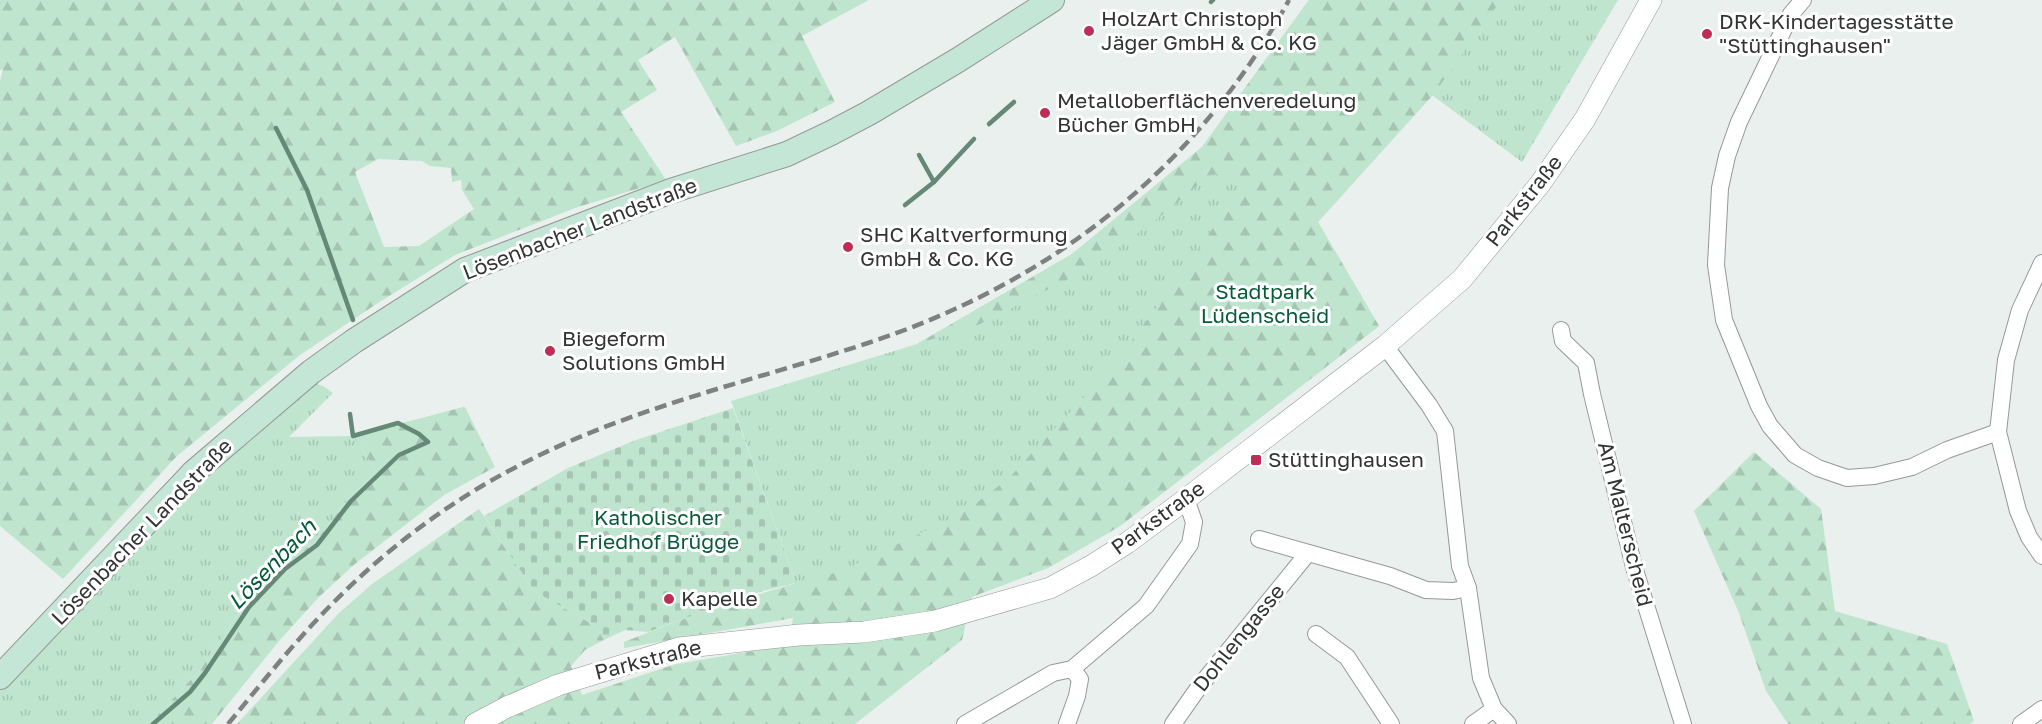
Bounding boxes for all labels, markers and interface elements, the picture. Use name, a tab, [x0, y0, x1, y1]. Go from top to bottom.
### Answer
place label: HolzArt Christoph Jäger GmbH & Co. KG	[1101, 5, 1317, 55]
place label: DRK-Kindertagesstätte "Stüttinghausen"	[1719, 8, 1954, 58]
marker: HolzArt Christoph Jäger GmbH & Co. KG	[1082, 24, 1096, 38]
marker: DRK-Kindertagesstätte "Stüttinghausen"	[1700, 27, 1714, 41]
place label: Metalloberflächenveredelung Bücher GmbH	[1057, 87, 1356, 137]
marker: Metalloberflächenveredelung Bücher GmbH	[1038, 106, 1052, 120]
street label: Parkstraße	[1479, 149, 1567, 251]
street label: Lösenbacher Landstraße	[459, 171, 701, 285]
place label: SHC Kaltverformung GmbH & Co. KG	[860, 221, 1068, 271]
marker: SHC Kaltverformung GmbH & Co. KG	[841, 240, 855, 254]
park label: Stadtpark Lüdenscheid	[1201, 278, 1329, 328]
place label: Biegeform Solutions GmbH	[562, 325, 726, 375]
marker: Biegeform Solutions GmbH	[543, 344, 557, 358]
street label: Lösenbacher Landstraße	[45, 433, 237, 630]
street label: Am Malterscheid	[1593, 439, 1659, 609]
place label: Stüttinghausen	[1268, 446, 1424, 472]
marker: Stüttinghausen	[1249, 453, 1263, 467]
street label: Parkstraße	[1106, 475, 1209, 560]
park label: Katholischer Friedhof Brügge	[577, 504, 739, 554]
water label: Lösenbach	[222, 512, 322, 614]
street label: Dohlengasse	[1187, 578, 1290, 696]
place label: Kapelle	[681, 585, 758, 611]
marker: Kapelle	[662, 592, 676, 606]
street label: Parkstraße	[592, 633, 704, 685]

